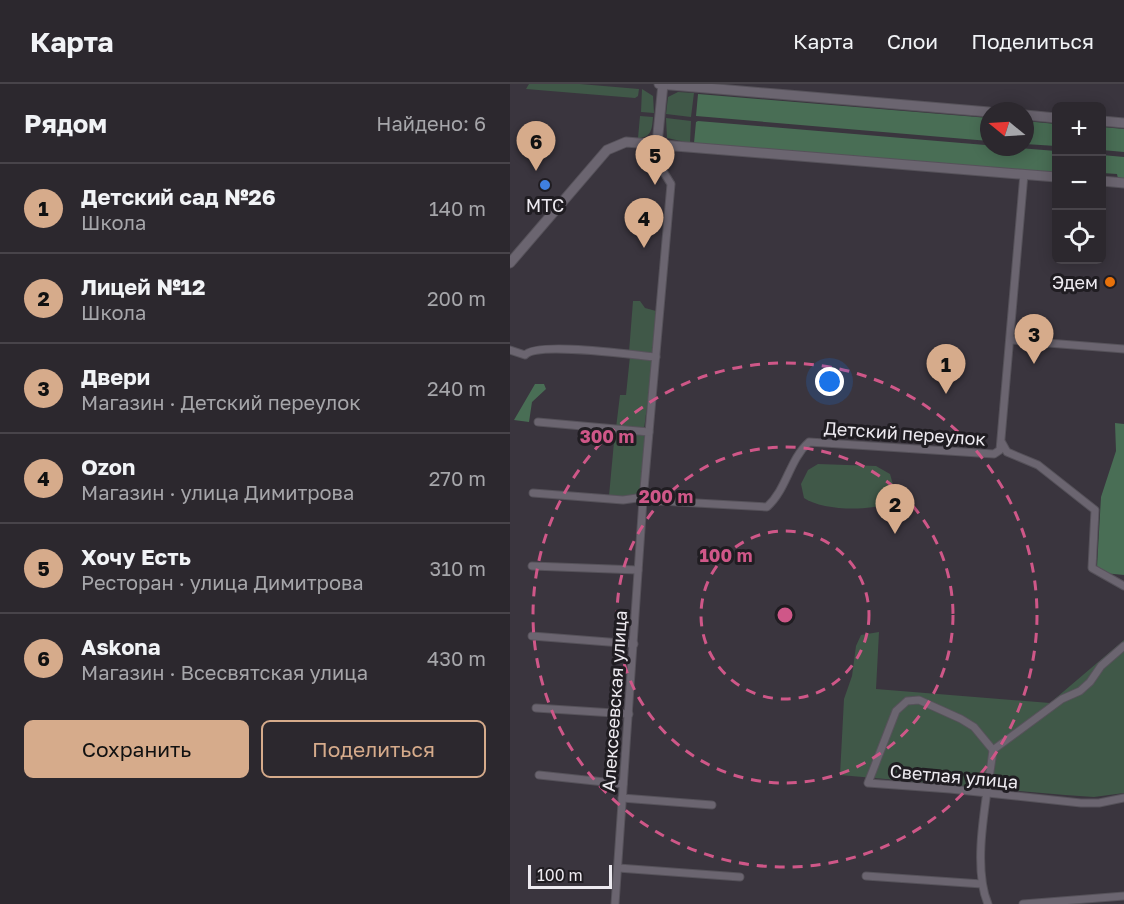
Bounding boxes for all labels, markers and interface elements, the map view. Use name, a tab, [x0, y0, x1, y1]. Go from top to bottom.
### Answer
text: Карта	[30, 25, 114, 58]
text: Карта	[793, 28, 854, 54]
text: Слои	[887, 28, 938, 54]
text: Поделиться	[971, 28, 1094, 54]
north arrow	[980, 102, 1034, 156]
map controls	[1052, 102, 1106, 264]
button: +	[1052, 102, 1106, 156]
text: Рядом	[24, 108, 107, 139]
text: Найдено: 6	[376, 111, 486, 135]
pin: 6	[516, 122, 556, 171]
pin: 5	[636, 135, 674, 185]
button: −	[1052, 156, 1106, 210]
marker: МТС	[538, 178, 552, 192]
text: Детский сад №26	[81, 183, 276, 210]
place label: МТС	[526, 194, 564, 216]
text: 1	[38, 196, 49, 220]
text: 140 m	[429, 196, 486, 220]
pin: 4	[624, 198, 664, 248]
text: Школа	[81, 210, 146, 234]
button: locate	[1052, 210, 1106, 264]
place label: Эдем	[1052, 271, 1098, 293]
text: Лицей №12	[81, 273, 205, 300]
marker: Эдем	[1103, 275, 1117, 289]
text: 2	[37, 286, 50, 310]
text: 200 m	[427, 286, 486, 310]
text: Школа	[81, 300, 146, 324]
pin: 3	[1014, 314, 1054, 364]
pin: 1	[926, 344, 966, 394]
text: Двери	[81, 363, 150, 390]
your location	[815, 367, 844, 396]
text: 3	[37, 376, 50, 400]
text: 240 m	[427, 376, 486, 400]
text: Магазин · Детский переулок	[81, 390, 361, 414]
street label: Детский переулок	[823, 416, 987, 450]
text: 300 m	[580, 425, 634, 447]
text: Ozon	[81, 453, 135, 480]
text: 4	[37, 466, 50, 490]
text: 270 m	[429, 466, 486, 490]
text: Магазин · улица Димитрова	[81, 480, 354, 504]
pin: 2	[876, 484, 914, 534]
text: 200 m	[639, 485, 693, 507]
text: Хочу Есть	[81, 543, 191, 570]
text: 100 m	[700, 544, 752, 566]
text: 5	[37, 556, 50, 580]
text: 310 m	[430, 556, 486, 580]
text: Ресторан · улица Димитрова	[81, 570, 364, 594]
centre of rings	[775, 605, 795, 625]
street label: Алексеевская улица	[597, 610, 631, 792]
text: Askona	[81, 633, 160, 660]
text: 6	[37, 646, 50, 670]
text: 430 m	[427, 646, 486, 670]
text: Магазин · Всесвятская улица	[81, 660, 368, 684]
button: Сохранить	[24, 720, 249, 778]
button: Поделиться	[261, 720, 486, 778]
street label: Светлая улица	[889, 759, 1019, 793]
scale bar	[528, 862, 612, 890]
text: 100 m	[537, 865, 583, 885]

